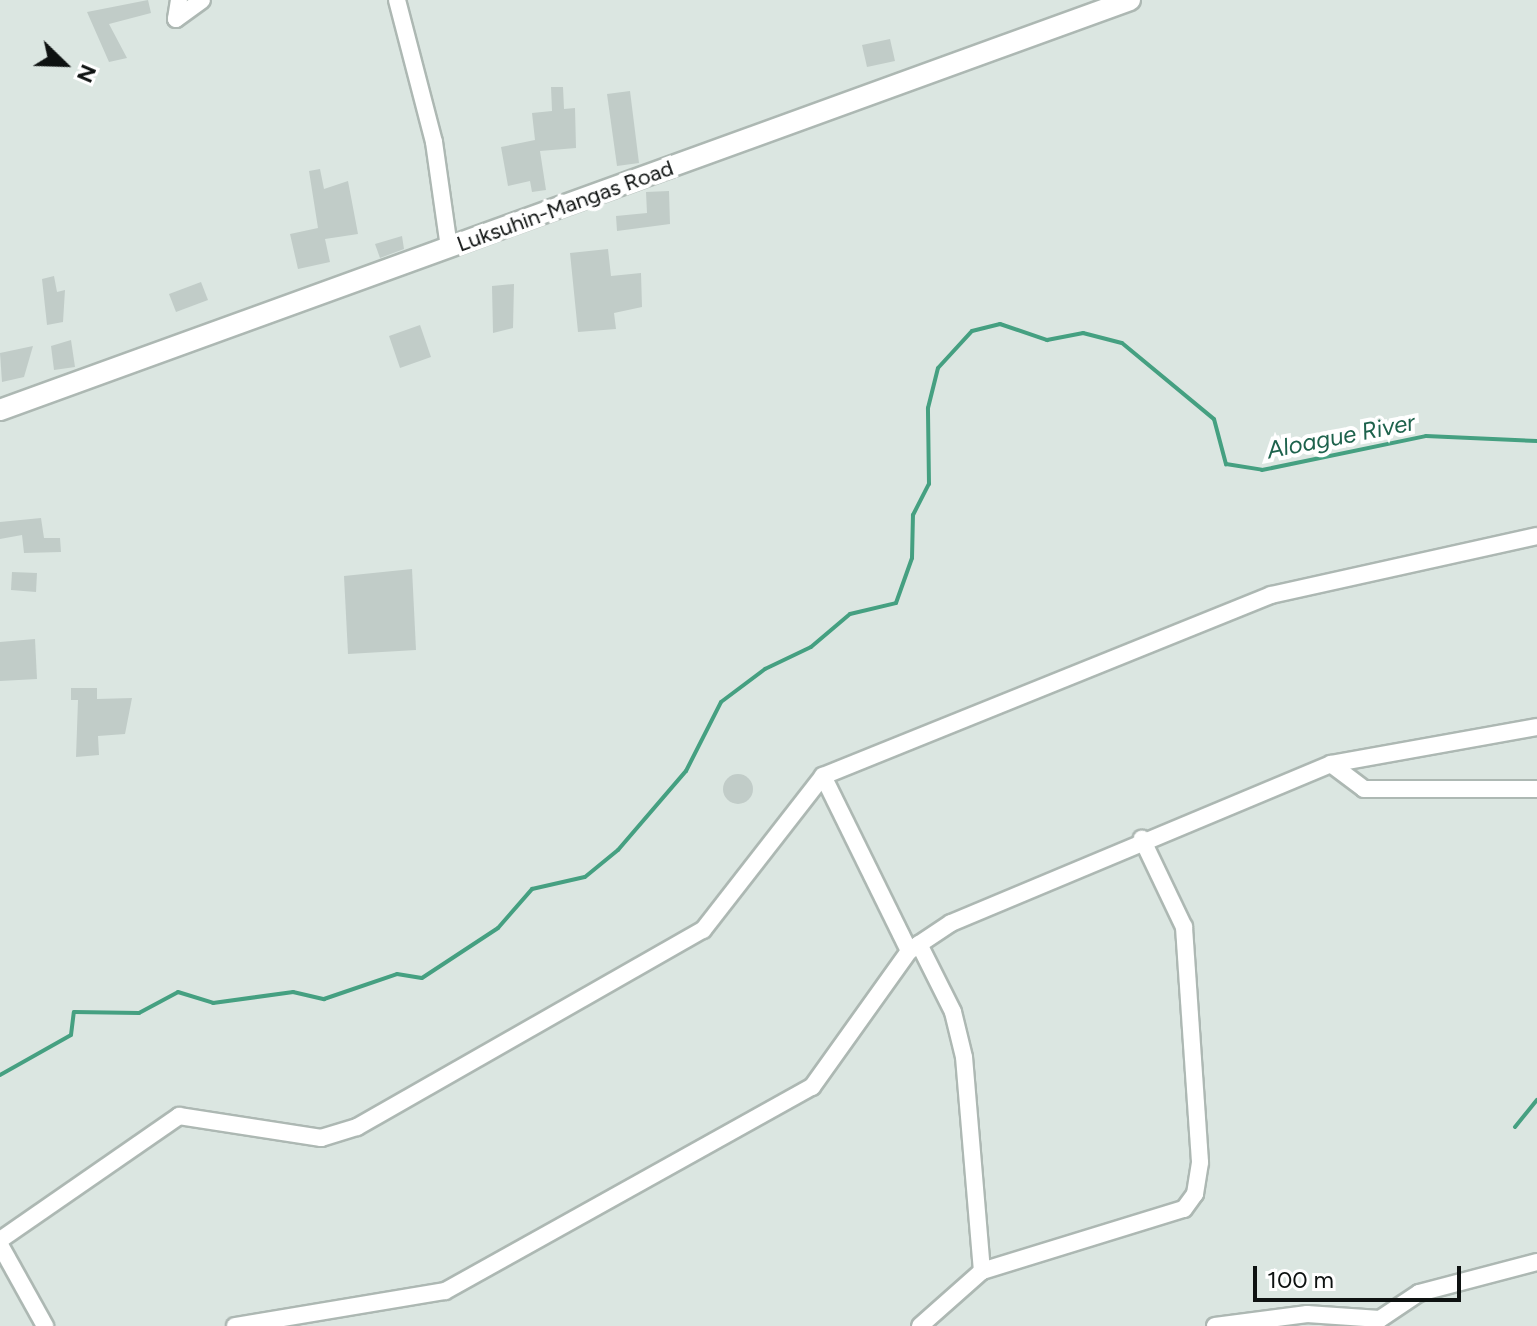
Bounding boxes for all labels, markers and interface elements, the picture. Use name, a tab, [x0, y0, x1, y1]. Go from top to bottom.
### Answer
north arrow	[24, 24, 104, 104]
text: N	[71, 60, 102, 87]
street label: Luksuhin-Mangas Road	[453, 155, 677, 257]
water label: Aloague River	[1264, 408, 1418, 464]
scale bar	[1257, 1250, 1465, 1300]
text: 100 m	[1267, 1265, 1334, 1294]

